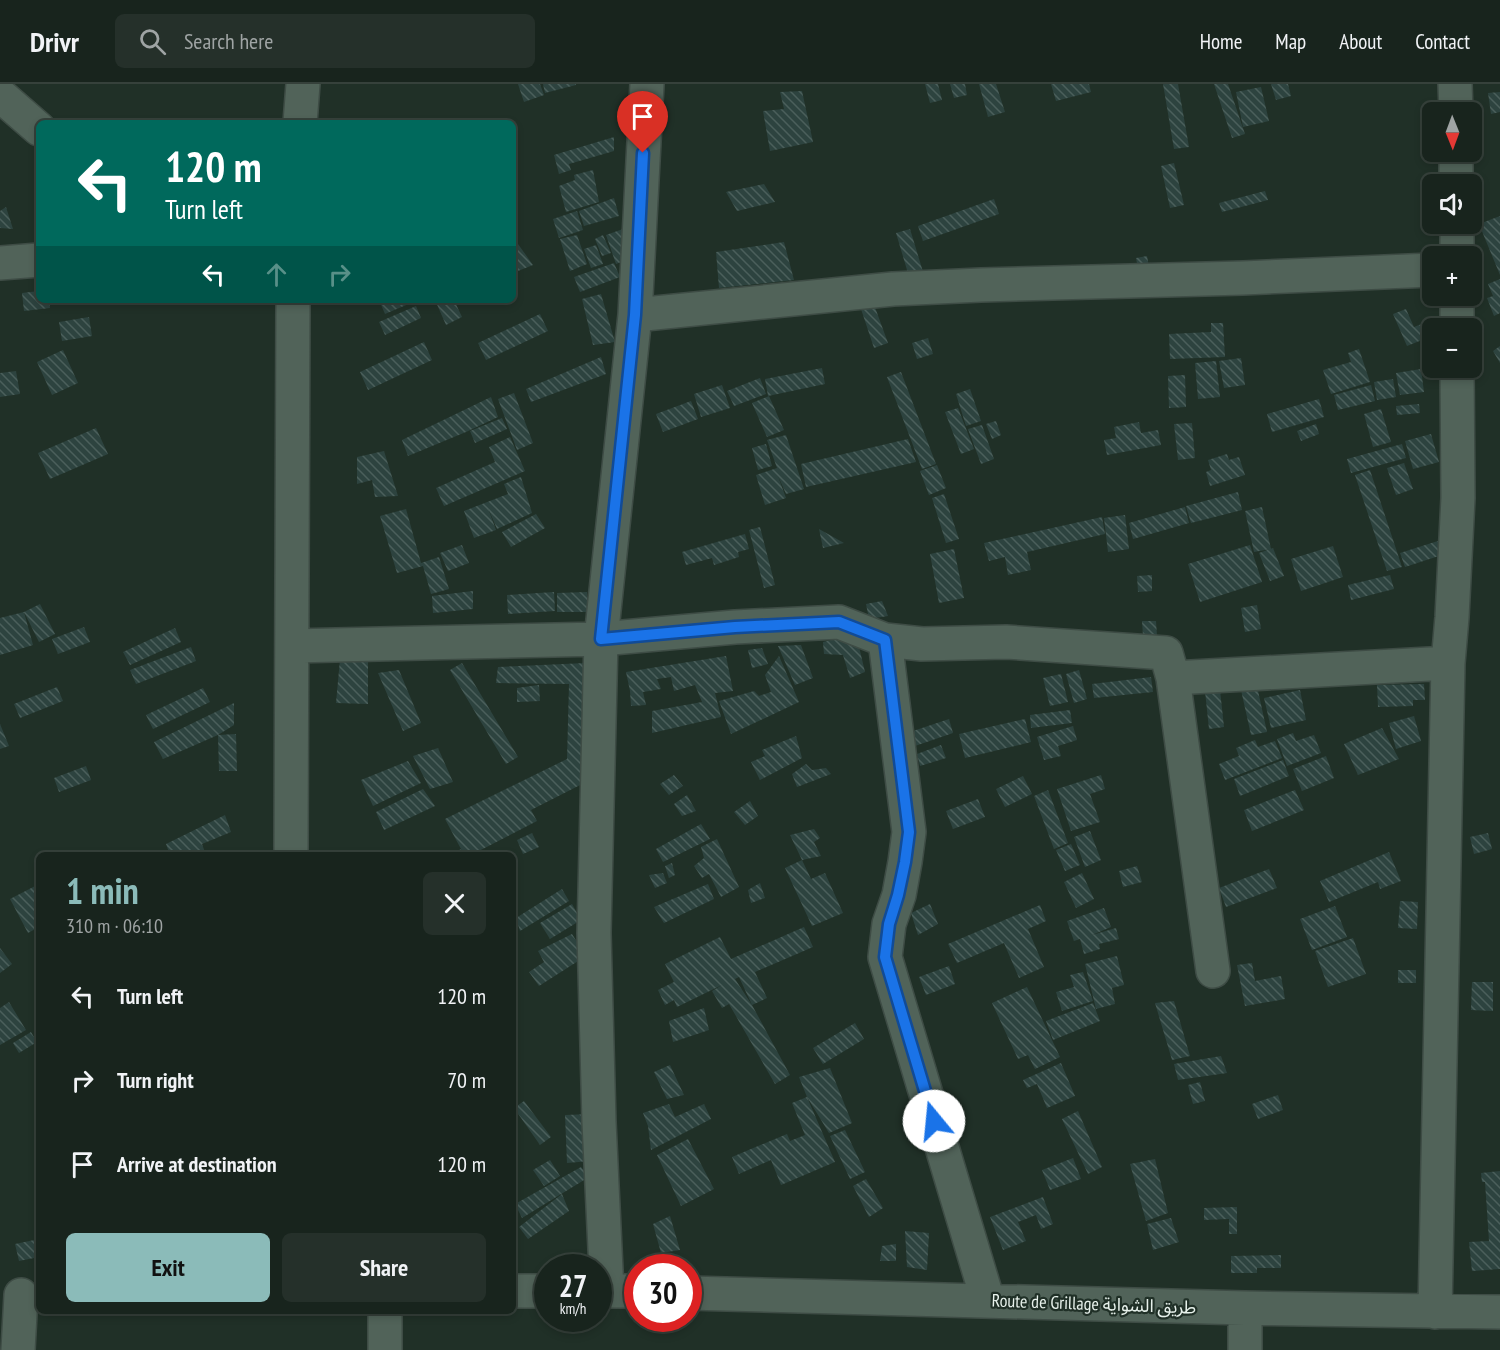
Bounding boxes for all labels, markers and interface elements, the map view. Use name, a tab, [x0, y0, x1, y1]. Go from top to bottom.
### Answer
search box	[115, 14, 535, 68]
text: Drivr	[30, 23, 79, 60]
icon: search	[136, 25, 169, 58]
text: Search here	[184, 27, 273, 55]
text: Home	[1200, 28, 1242, 55]
text: Map	[1275, 28, 1306, 55]
text: About	[1339, 28, 1382, 55]
text: Contact	[1415, 28, 1470, 55]
pin	[617, 91, 668, 153]
icon: arrive	[626, 100, 659, 133]
north arrow	[1422, 102, 1482, 162]
map controls	[1422, 102, 1482, 378]
text: 120 m	[165, 139, 262, 194]
icon: left	[66, 144, 144, 222]
button: sound	[1422, 174, 1482, 234]
text: Turn left	[165, 192, 243, 226]
button: +	[1422, 246, 1482, 306]
icon: left	[197, 258, 230, 291]
icon: ahead	[260, 258, 293, 291]
icon: right	[323, 258, 356, 291]
button: −	[1422, 318, 1482, 378]
text: 1 min	[66, 867, 139, 914]
button: close	[423, 872, 486, 935]
text: 310 m · 06:10	[66, 913, 163, 939]
icon: left	[66, 980, 99, 1013]
text: Turn left	[117, 982, 183, 1010]
text: 120 m	[437, 982, 486, 1010]
icon: right	[66, 1064, 99, 1097]
text: Turn right	[117, 1066, 194, 1094]
text: 70 m	[447, 1066, 486, 1094]
position arrow	[902, 1089, 966, 1153]
icon: arrive	[66, 1148, 99, 1181]
text: Arrive at destination	[117, 1150, 277, 1178]
text: 120 m	[437, 1150, 486, 1178]
button: Exit	[66, 1233, 270, 1302]
button: Share	[282, 1233, 486, 1302]
speed limit sign: 30	[624, 1254, 702, 1332]
text: 27	[559, 1266, 587, 1305]
street label: Route de Grillage طريق الشواية	[991, 1288, 1197, 1319]
text: km/h	[560, 1299, 586, 1318]

